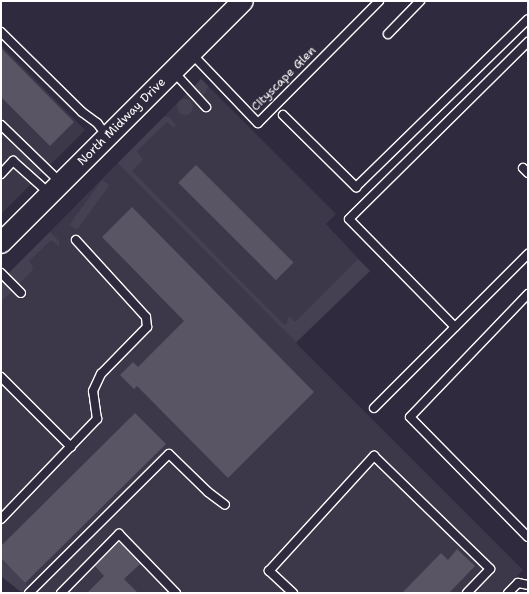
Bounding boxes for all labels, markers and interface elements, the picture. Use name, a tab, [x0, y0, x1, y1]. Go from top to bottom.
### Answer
street label: Cityscape Glen	[249, 44, 319, 114]
street label: North Midway Drive	[75, 75, 169, 169]

